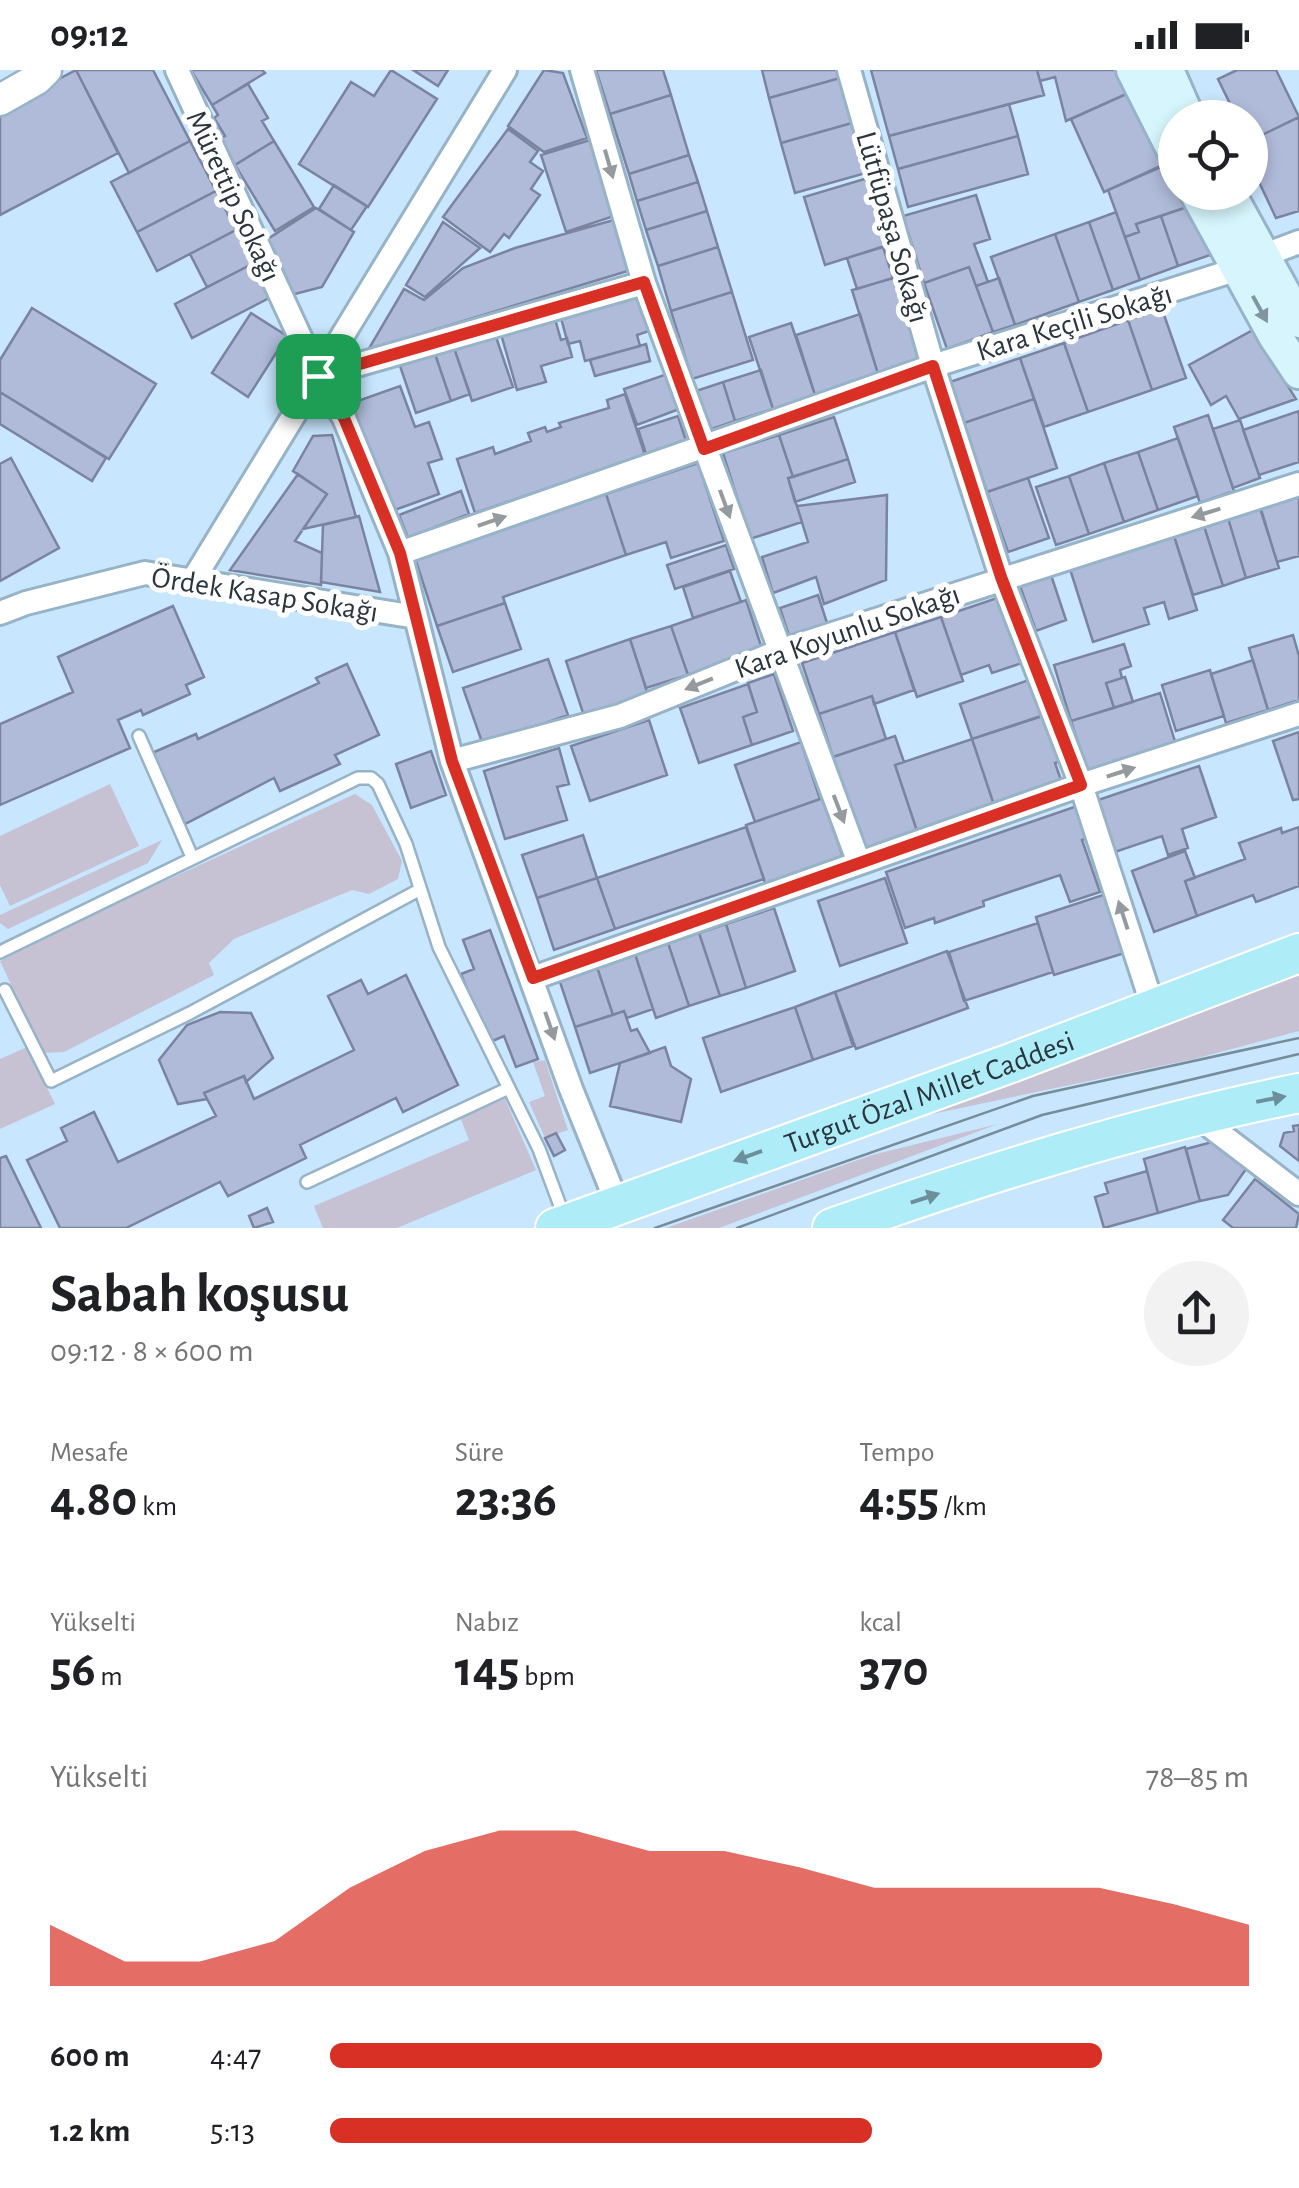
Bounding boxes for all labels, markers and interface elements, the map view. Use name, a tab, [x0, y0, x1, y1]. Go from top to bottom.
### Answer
text: 09:12	[50, 16, 128, 54]
map controls	[1158, 100, 1268, 210]
button: locate	[1158, 100, 1268, 210]
street label: Mürettip Sokağı	[180, 106, 286, 287]
street label: Lütfüpaşa Sokağı	[850, 128, 934, 327]
one-way arrow	[602, 149, 617, 179]
street label: Kara Keçili Sokağı	[973, 279, 1176, 367]
one-way arrow	[1251, 294, 1268, 323]
pin	[276, 334, 361, 419]
icon: arrive	[291, 349, 346, 404]
one-way arrow	[718, 490, 733, 520]
one-way arrow	[1191, 506, 1221, 521]
one-way arrow	[478, 513, 508, 528]
street label: Ördek Kasap Sokağı	[149, 561, 380, 628]
street label: Kara Koyunlu Sokağı	[731, 579, 964, 685]
one-way arrow	[684, 676, 714, 692]
one-way arrow	[1106, 764, 1136, 779]
one-way arrow	[831, 794, 847, 824]
one-way arrow	[1115, 899, 1130, 929]
one-way arrow	[543, 1012, 558, 1042]
street label: Turgut Özal Millet Caddesi	[780, 1026, 1079, 1160]
one-way arrow	[1255, 1090, 1286, 1106]
one-way arrow	[732, 1149, 762, 1164]
one-way arrow	[910, 1189, 940, 1204]
button: share	[1144, 1261, 1249, 1366]
text: Sabah koşusu	[50, 1267, 349, 1322]
text: 09:12 · 8 × 600 m	[50, 1335, 254, 1367]
text: Mesafe	[50, 1439, 128, 1467]
text: Süre	[455, 1439, 504, 1467]
text: Tempo	[859, 1439, 935, 1467]
text: 4.80	[50, 1475, 137, 1525]
text: 23:36	[455, 1475, 557, 1525]
text: 4:55	[859, 1475, 939, 1525]
text: km	[137, 1493, 177, 1521]
text: /km	[939, 1493, 987, 1521]
text: Yükselti	[50, 1609, 136, 1637]
text: Nabız	[455, 1609, 519, 1637]
text: kcal	[859, 1609, 902, 1637]
text: 56	[50, 1645, 96, 1695]
text: 145	[455, 1645, 519, 1695]
text: 370	[859, 1645, 929, 1695]
text: m	[96, 1663, 123, 1691]
text: bpm	[519, 1663, 575, 1691]
text: Yükselti	[50, 1761, 148, 1793]
text: 78–85 m	[1146, 1761, 1249, 1793]
text: 600 m	[50, 2040, 129, 2072]
text: 4:47	[210, 2040, 261, 2072]
text: 1.2 km	[50, 2115, 130, 2147]
text: 5:13	[210, 2115, 255, 2147]

